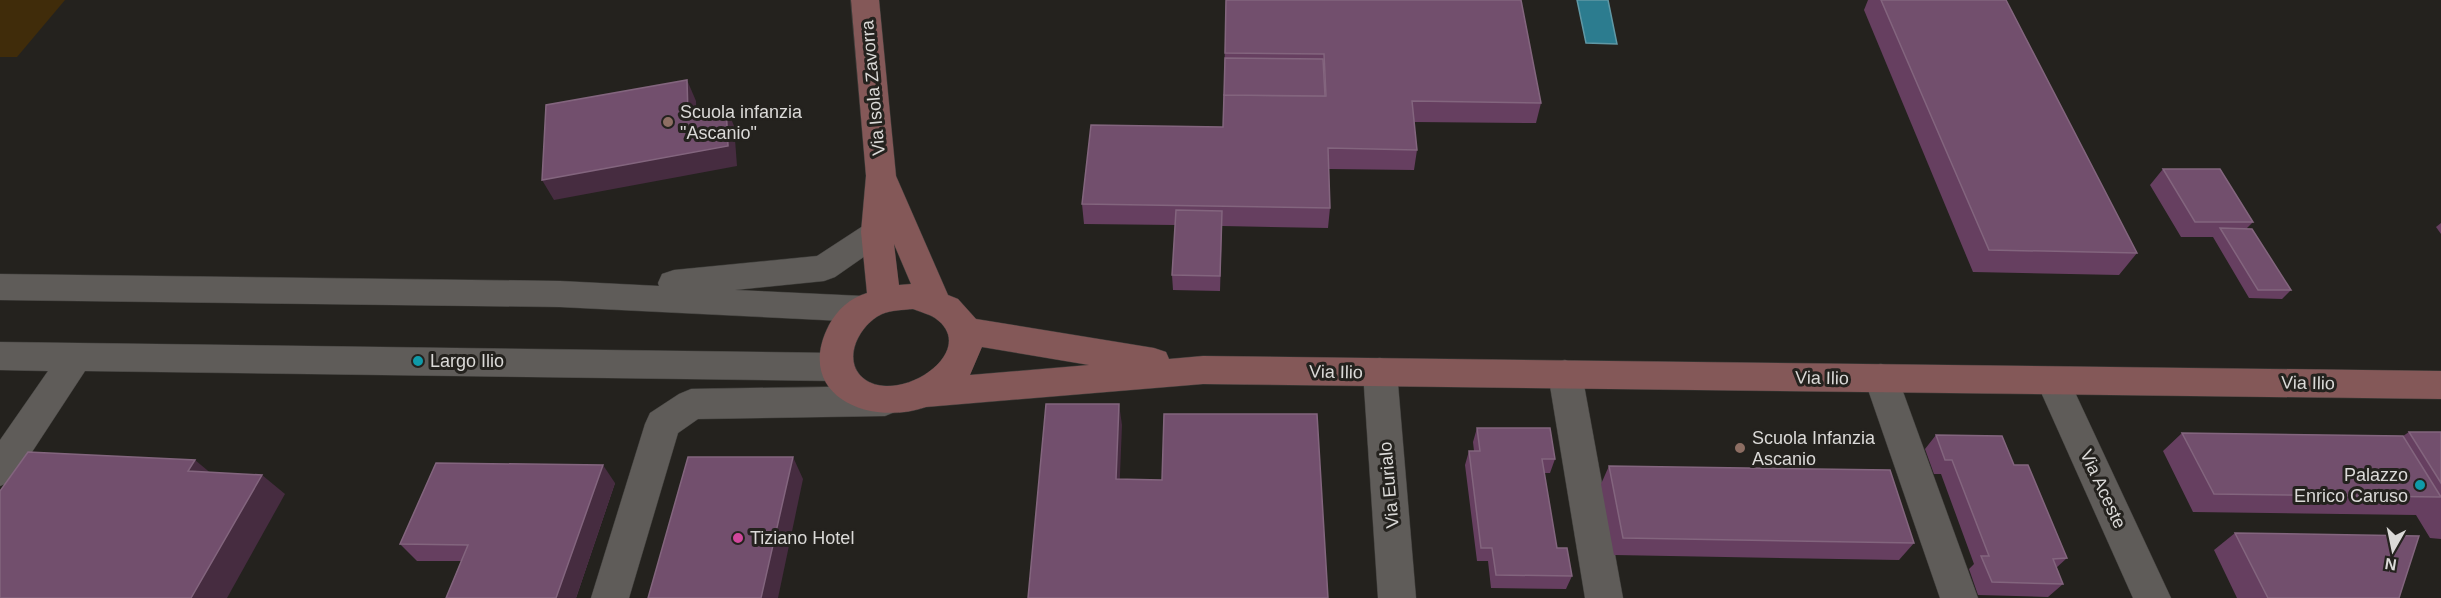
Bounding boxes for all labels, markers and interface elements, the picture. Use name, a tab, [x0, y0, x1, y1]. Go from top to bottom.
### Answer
street label: Via Isola Zavorra	[857, 19, 889, 156]
place label: Scuola infanzia "Ascanio"	[680, 102, 803, 143]
marker: Scuola infanzia "Ascanio"	[661, 115, 675, 129]
place label: Largo Ilio	[430, 351, 504, 371]
marker: Largo Ilio	[411, 354, 425, 368]
street label: Via Ilio	[1309, 362, 1363, 382]
street label: Via Ilio	[1795, 368, 1849, 388]
street label: Via Ilio	[2281, 373, 2335, 393]
place label: Scuola Infanzia Ascanio	[1752, 428, 1876, 469]
street label: Via Eurialo	[1375, 441, 1403, 529]
marker: Scuola Infanzia Ascanio	[1733, 441, 1747, 455]
street label: Via Aceste	[2076, 446, 2130, 532]
place label: Palazzo Enrico Caruso	[2294, 465, 2408, 506]
marker: Palazzo Enrico Caruso	[2413, 478, 2427, 492]
north arrow	[2363, 520, 2423, 580]
place label: Tiziano Hotel	[750, 528, 854, 548]
marker: Tiziano Hotel	[731, 531, 745, 545]
text: N	[2384, 555, 2398, 574]

